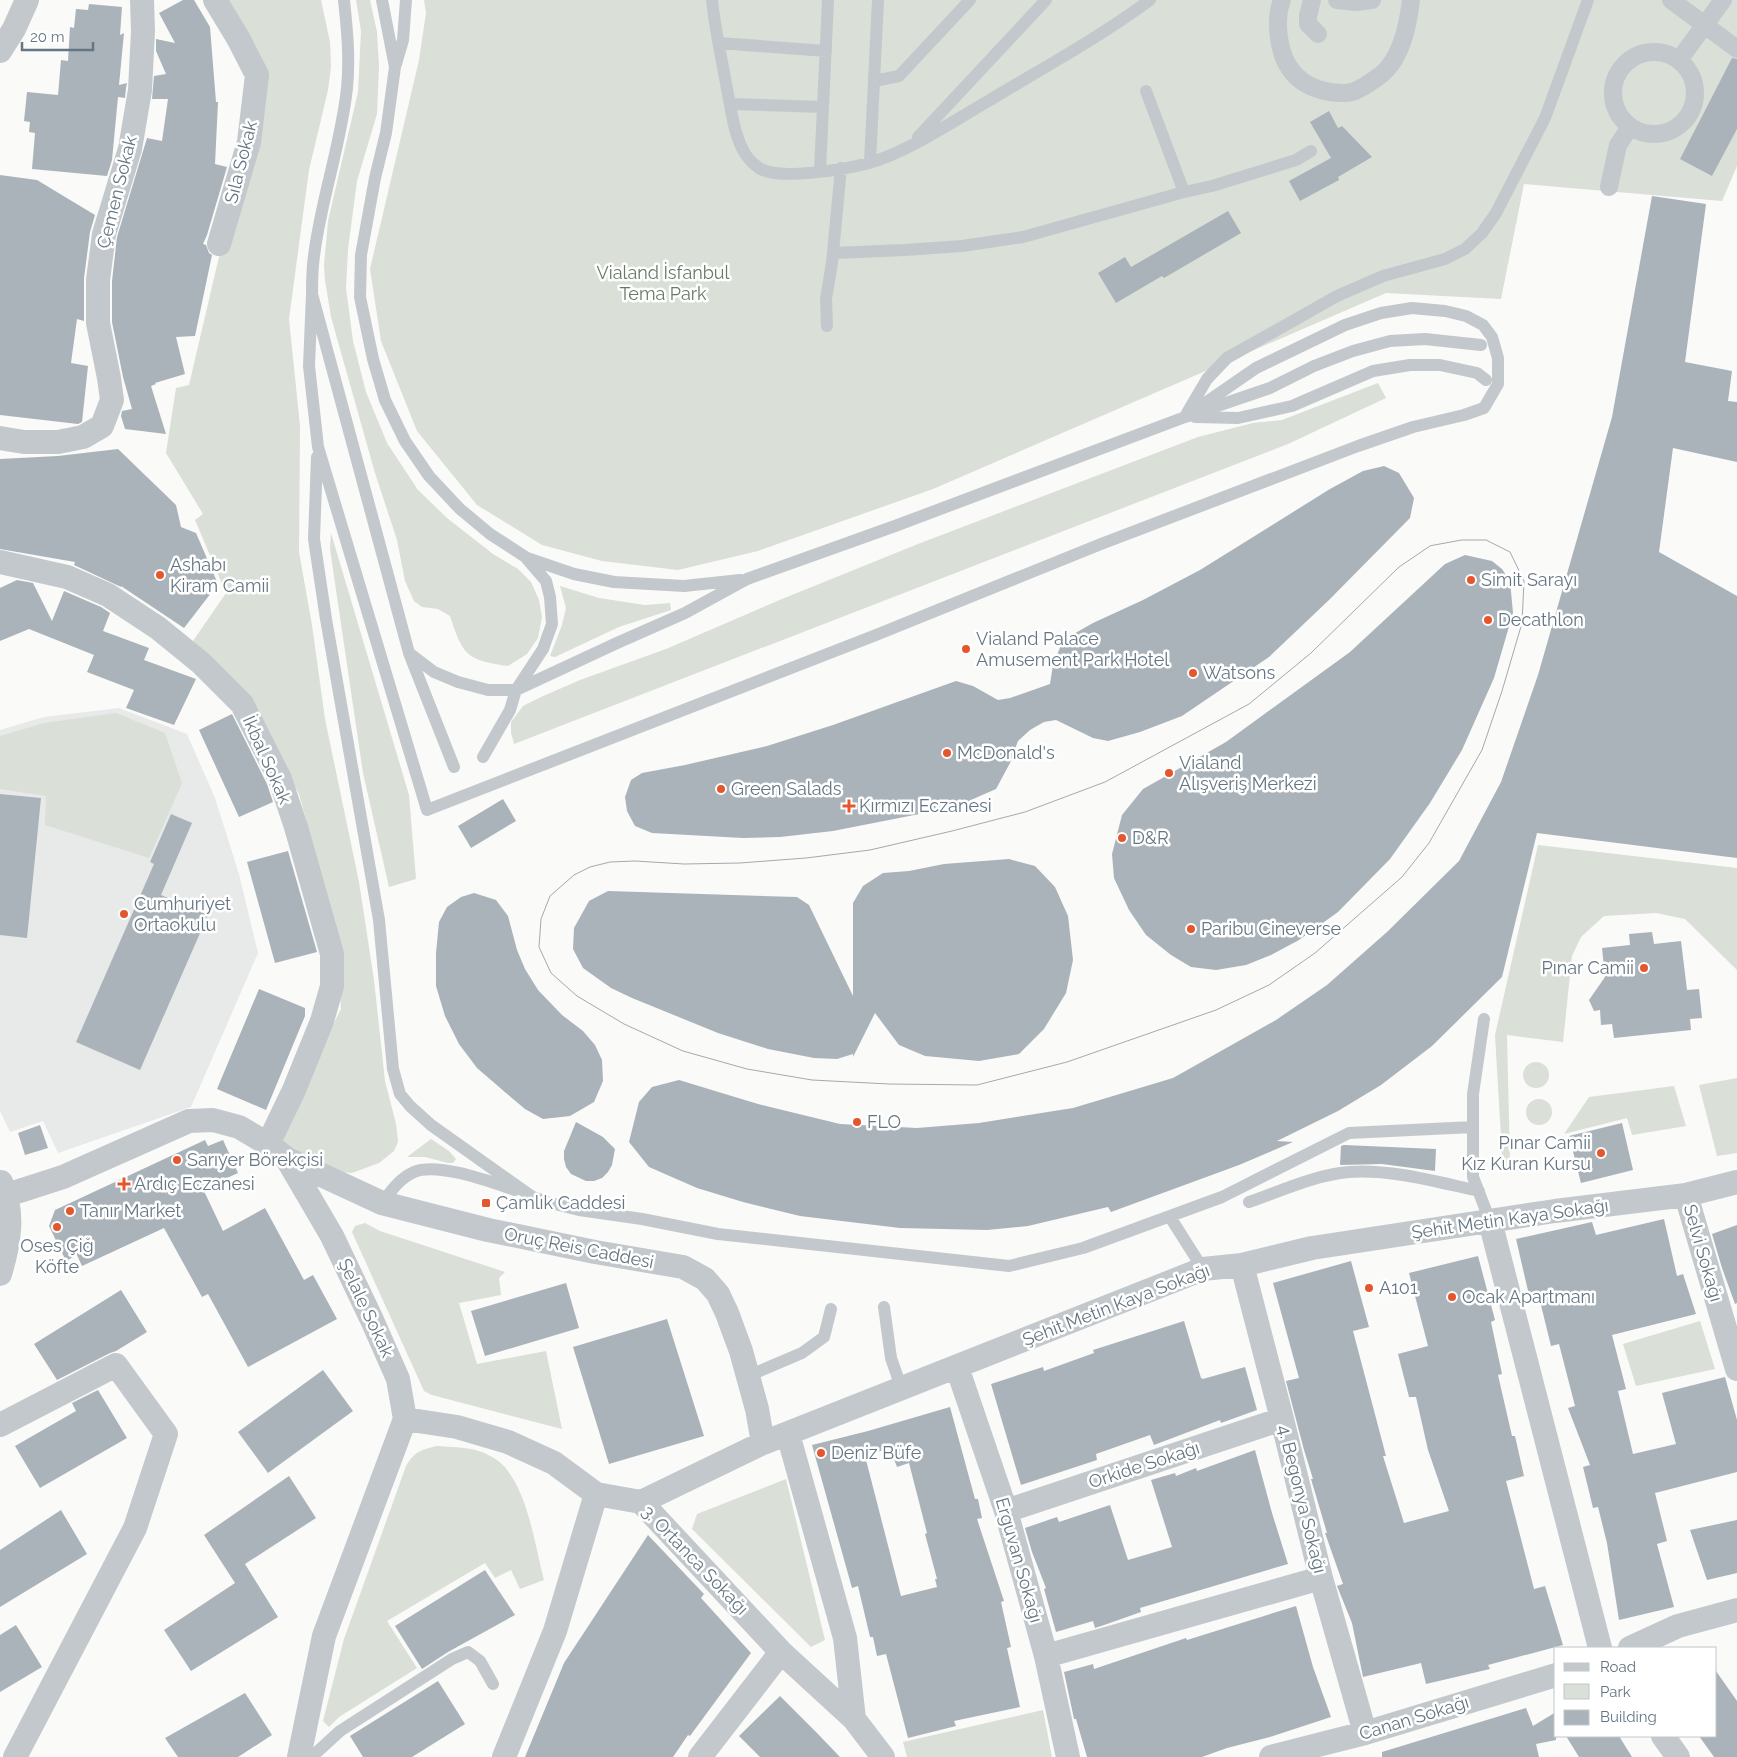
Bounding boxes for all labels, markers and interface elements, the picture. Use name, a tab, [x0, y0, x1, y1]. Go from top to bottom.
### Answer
scale bar	[22, 20, 94, 52]
text: 20 m	[30, 28, 65, 46]
street label: Sıla Sokak	[220, 118, 261, 205]
street label: Çemen Sokak	[92, 133, 141, 251]
park label: Vialand İsfanbul Tema Park	[597, 262, 730, 304]
place label: Ashabı Kiram Camii	[170, 554, 269, 596]
marker: Ashabı Kiram Camii	[154, 569, 166, 581]
place label: Simit Sarayı	[1481, 569, 1577, 590]
marker: Simit Sarayı	[1465, 574, 1477, 586]
place label: Decathlon	[1498, 609, 1584, 630]
marker: Decathlon	[1482, 614, 1494, 626]
place label: Vialand Palace Amusement Park Hotel	[976, 628, 1169, 670]
marker: Vialand Palace Amusement Park Hotel	[960, 643, 972, 655]
place label: Watsons	[1203, 662, 1276, 683]
marker: Watsons	[1187, 667, 1199, 679]
street label: İkbal Sokak	[239, 712, 296, 808]
place label: McDonald's	[957, 742, 1055, 763]
marker: McDonald's	[941, 747, 953, 759]
place label: Vialand Alışveriş Merkezi	[1179, 752, 1317, 794]
marker: Vialand Alışveriş Merkezi	[1163, 767, 1175, 779]
place label: Green Salads	[731, 778, 842, 799]
marker: Green Salads	[715, 783, 727, 795]
place label: Kırmızı Eczanesi	[859, 795, 992, 816]
marker: Kırmızı Eczanesi	[843, 800, 855, 812]
place label: D&R	[1132, 827, 1169, 848]
marker: D&R	[1116, 832, 1128, 844]
place label: Cumhuriyet Ortaokulu	[134, 893, 231, 935]
marker: Cumhuriyet Ortaokulu	[118, 908, 130, 920]
place label: Paribu Cineverse	[1201, 918, 1341, 939]
marker: Paribu Cineverse	[1185, 923, 1197, 935]
place label: Pınar Camii	[1542, 957, 1634, 978]
marker: Pınar Camii	[1638, 962, 1650, 974]
place label: FLO	[867, 1111, 901, 1132]
marker: FLO	[851, 1116, 863, 1128]
place label: Pınar Camii Kız Kuran Kursu	[1461, 1132, 1591, 1174]
marker: Pınar Camii Kız Kuran Kursu	[1595, 1147, 1607, 1159]
place label: Sarıyer Börekçisi	[187, 1149, 323, 1170]
marker: Sarıyer Börekçisi	[171, 1154, 183, 1166]
place label: Ardıç Eczanesi	[134, 1173, 255, 1194]
marker: Ardıç Eczanesi	[118, 1178, 130, 1190]
place label: Çamlık Caddesi	[496, 1192, 625, 1213]
street label: Şehit Metin Kaya Sokağı	[1410, 1194, 1610, 1243]
marker: Çamlık Caddesi	[480, 1197, 492, 1209]
place label: Tanır Market	[80, 1200, 181, 1221]
street label: Selvi Sokağı	[1680, 1202, 1727, 1304]
marker: Tanır Market	[64, 1205, 76, 1217]
marker: Oses Çiğ Köfte	[51, 1221, 63, 1233]
street label: Oruç Reis Caddesi	[503, 1223, 656, 1272]
place label: Oses Çiğ Köfte	[20, 1235, 94, 1277]
street label: Şelale Sokak	[334, 1255, 399, 1361]
street label: Şehit Metin Kaya Sokağı	[1019, 1259, 1212, 1350]
place label: A101	[1379, 1277, 1418, 1298]
marker: A101	[1363, 1282, 1375, 1294]
place label: Ocak Apartmanı	[1462, 1286, 1595, 1307]
marker: Ocak Apartmanı	[1446, 1291, 1458, 1303]
street label: 4. Begonya Sokağı	[1274, 1422, 1331, 1575]
street label: Orkide Sokağı	[1086, 1437, 1202, 1492]
place label: Deniz Büfe	[831, 1442, 922, 1463]
marker: Deniz Büfe	[815, 1447, 827, 1459]
street label: Erguvan Sokağı	[992, 1495, 1047, 1625]
street label: 3. Ortanca Sokağı	[638, 1501, 753, 1619]
legend	[1554, 1647, 1717, 1737]
text: Road	[1600, 1658, 1636, 1676]
text: Park	[1600, 1683, 1631, 1701]
street label: Canan Sokağı	[1356, 1691, 1471, 1744]
text: Building	[1600, 1708, 1657, 1726]

